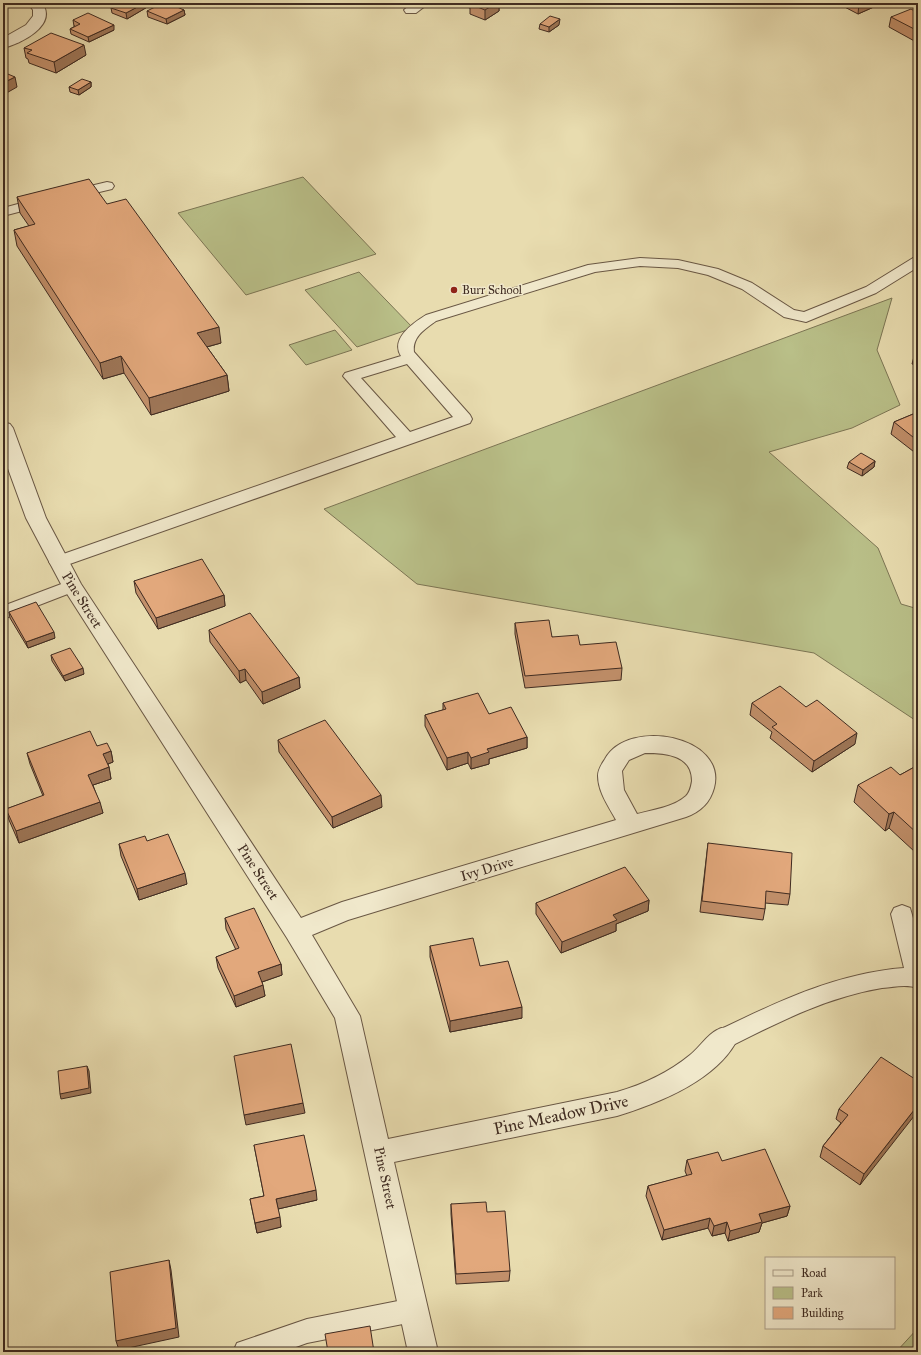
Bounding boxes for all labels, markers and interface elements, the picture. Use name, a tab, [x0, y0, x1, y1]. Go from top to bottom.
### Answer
place label: Burr School	[462, 283, 523, 297]
marker: Burr School	[449, 285, 459, 295]
street label: Pine Street	[58, 569, 106, 631]
street label: Pine Street	[234, 841, 282, 903]
street label: Ivy Drive	[459, 853, 516, 885]
street label: Pine Meadow Drive	[492, 1090, 630, 1140]
street label: Pine Street	[370, 1145, 400, 1211]
legend	[765, 1257, 895, 1329]
text: Road	[801, 1266, 827, 1280]
text: Park	[801, 1286, 823, 1300]
text: Building	[801, 1306, 844, 1321]

